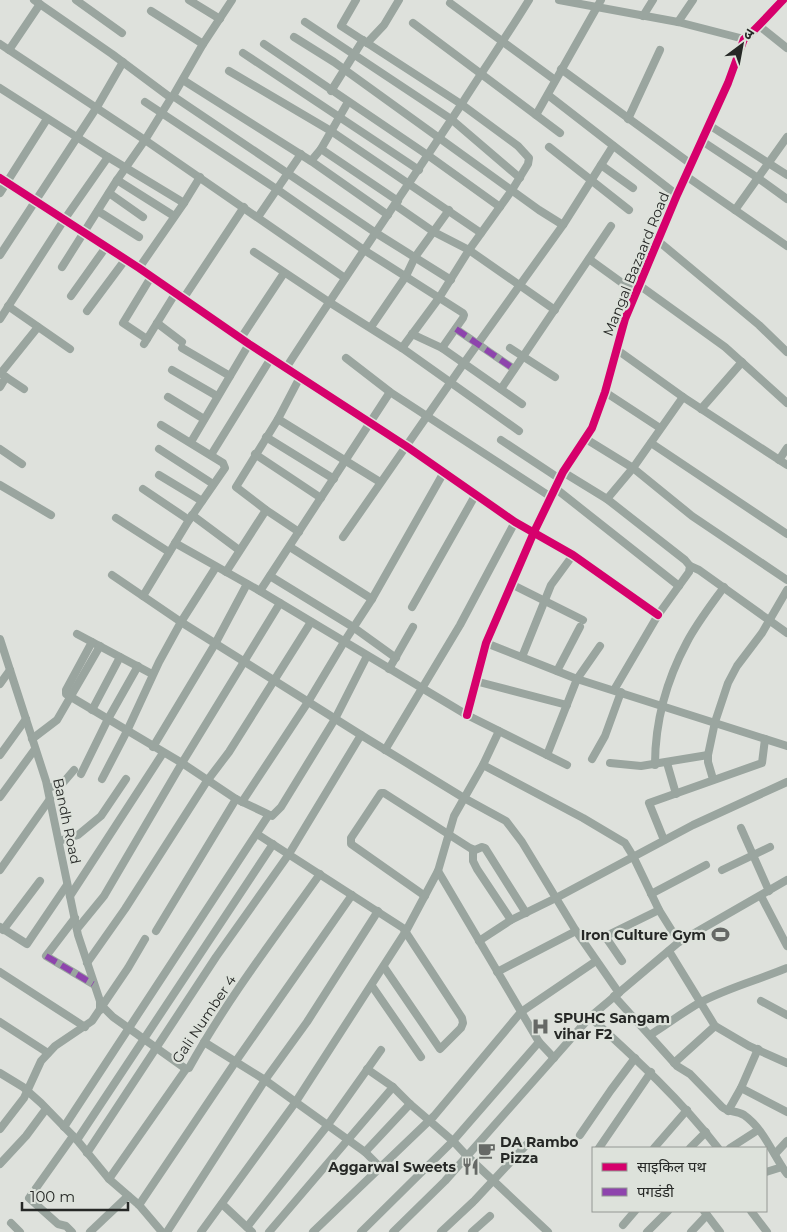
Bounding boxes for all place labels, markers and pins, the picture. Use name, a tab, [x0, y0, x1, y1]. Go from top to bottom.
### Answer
sports icon: Iron Culture Gym	[710, 925, 730, 945]
place label: Iron Culture Gym	[581, 926, 706, 944]
place label: SPUHC Sangam vihar F2	[553, 1009, 670, 1043]
hospital icon: SPUHC Sangam vihar F2	[530, 1016, 550, 1036]
place label: DA Rambo Pizza	[500, 1133, 578, 1167]
cafe icon: DA Rambo Pizza	[476, 1140, 496, 1160]
restaurant icon: Aggarwal Sweets	[460, 1157, 480, 1177]
place label: Aggarwal Sweets	[327, 1158, 457, 1176]

